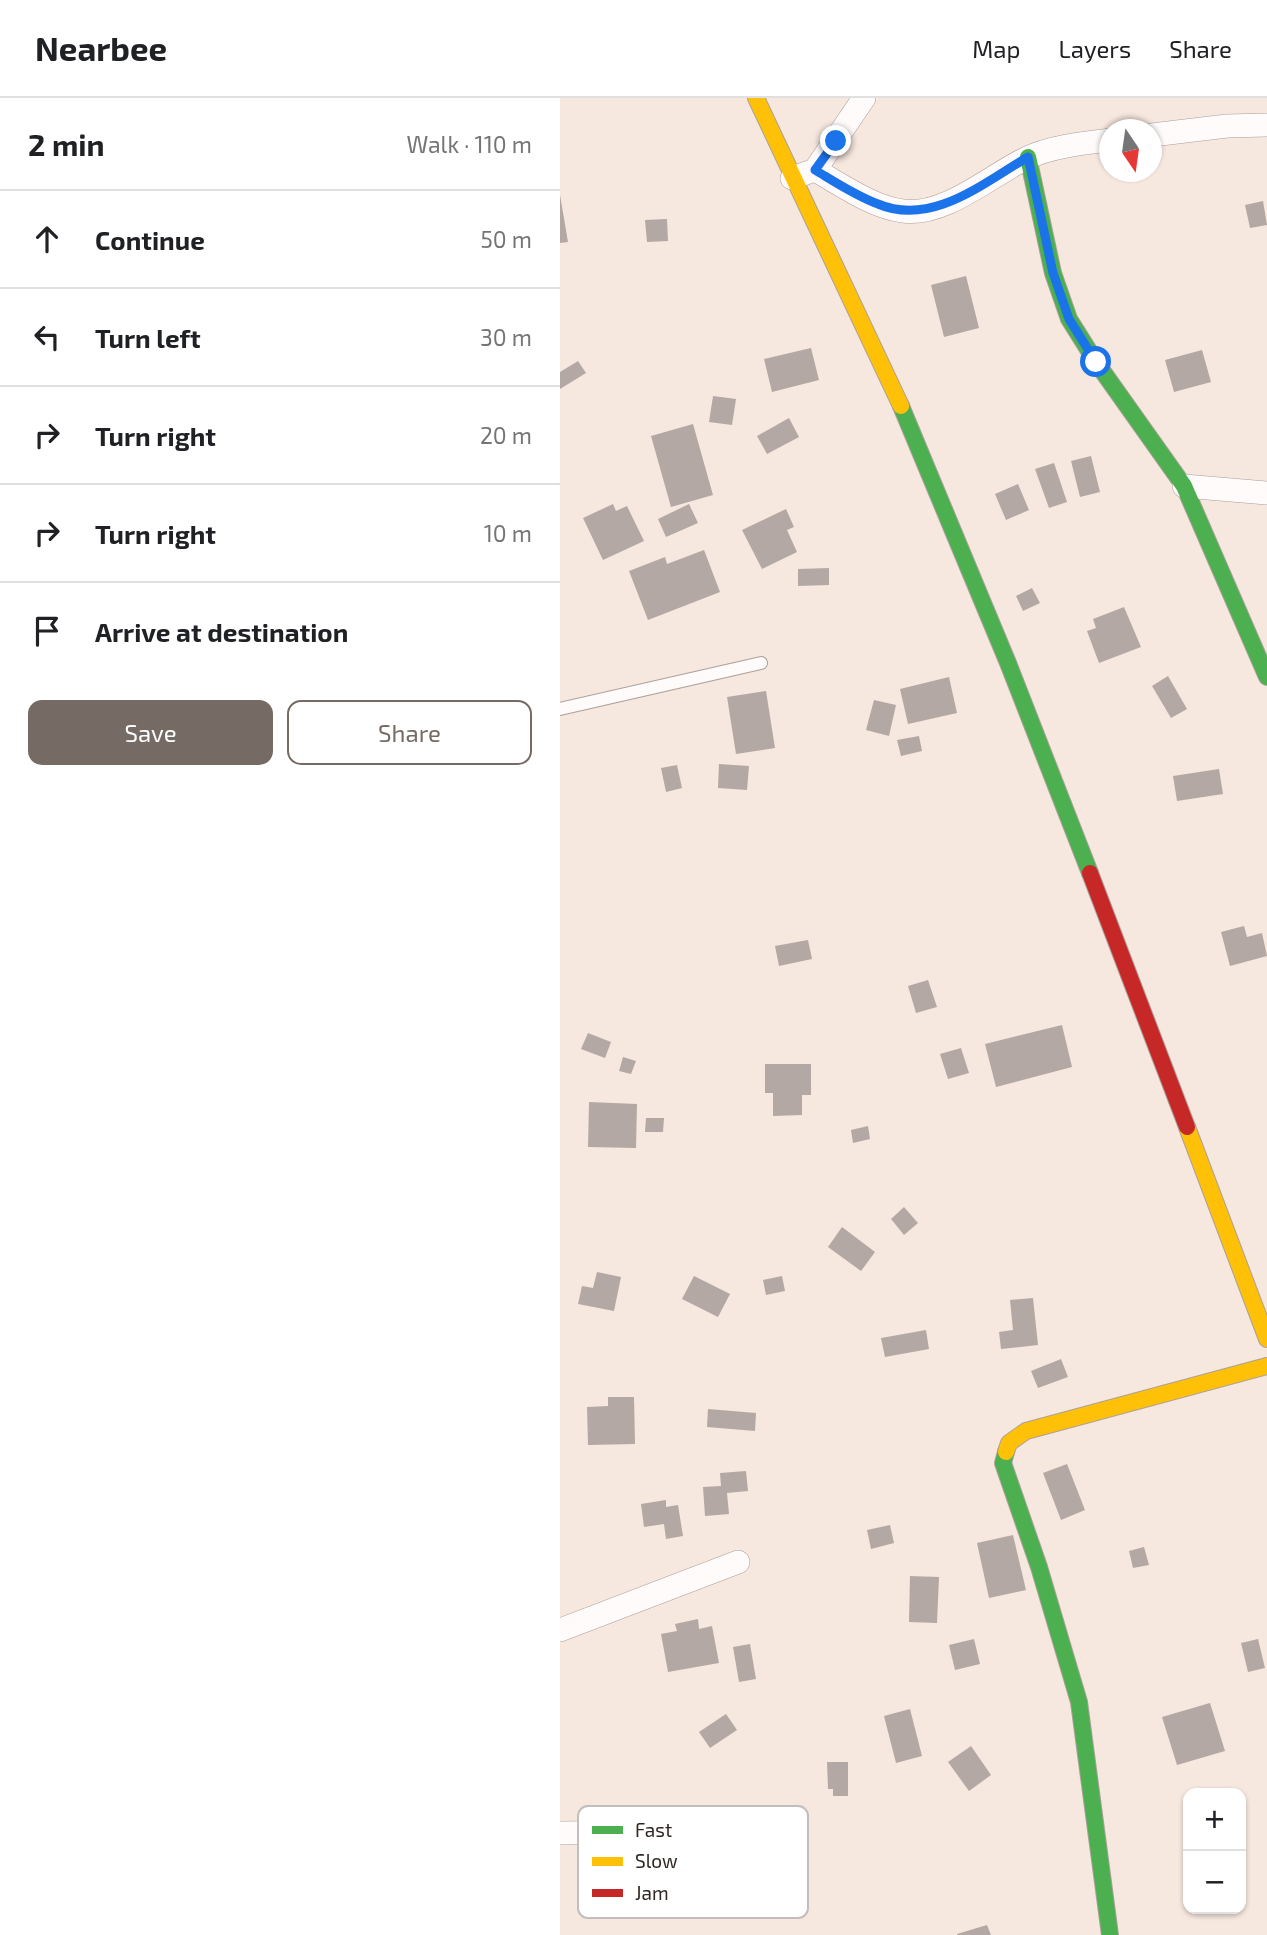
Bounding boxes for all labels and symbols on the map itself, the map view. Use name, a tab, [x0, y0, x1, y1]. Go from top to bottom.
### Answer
north arrow	[1099, 119, 1162, 182]
route end	[820, 125, 851, 156]
route start	[1080, 346, 1111, 377]
legend	[578, 1806, 808, 1918]
text: Fast	[635, 1818, 672, 1841]
text: Slow	[635, 1849, 678, 1872]
text: Jam	[635, 1881, 669, 1904]

